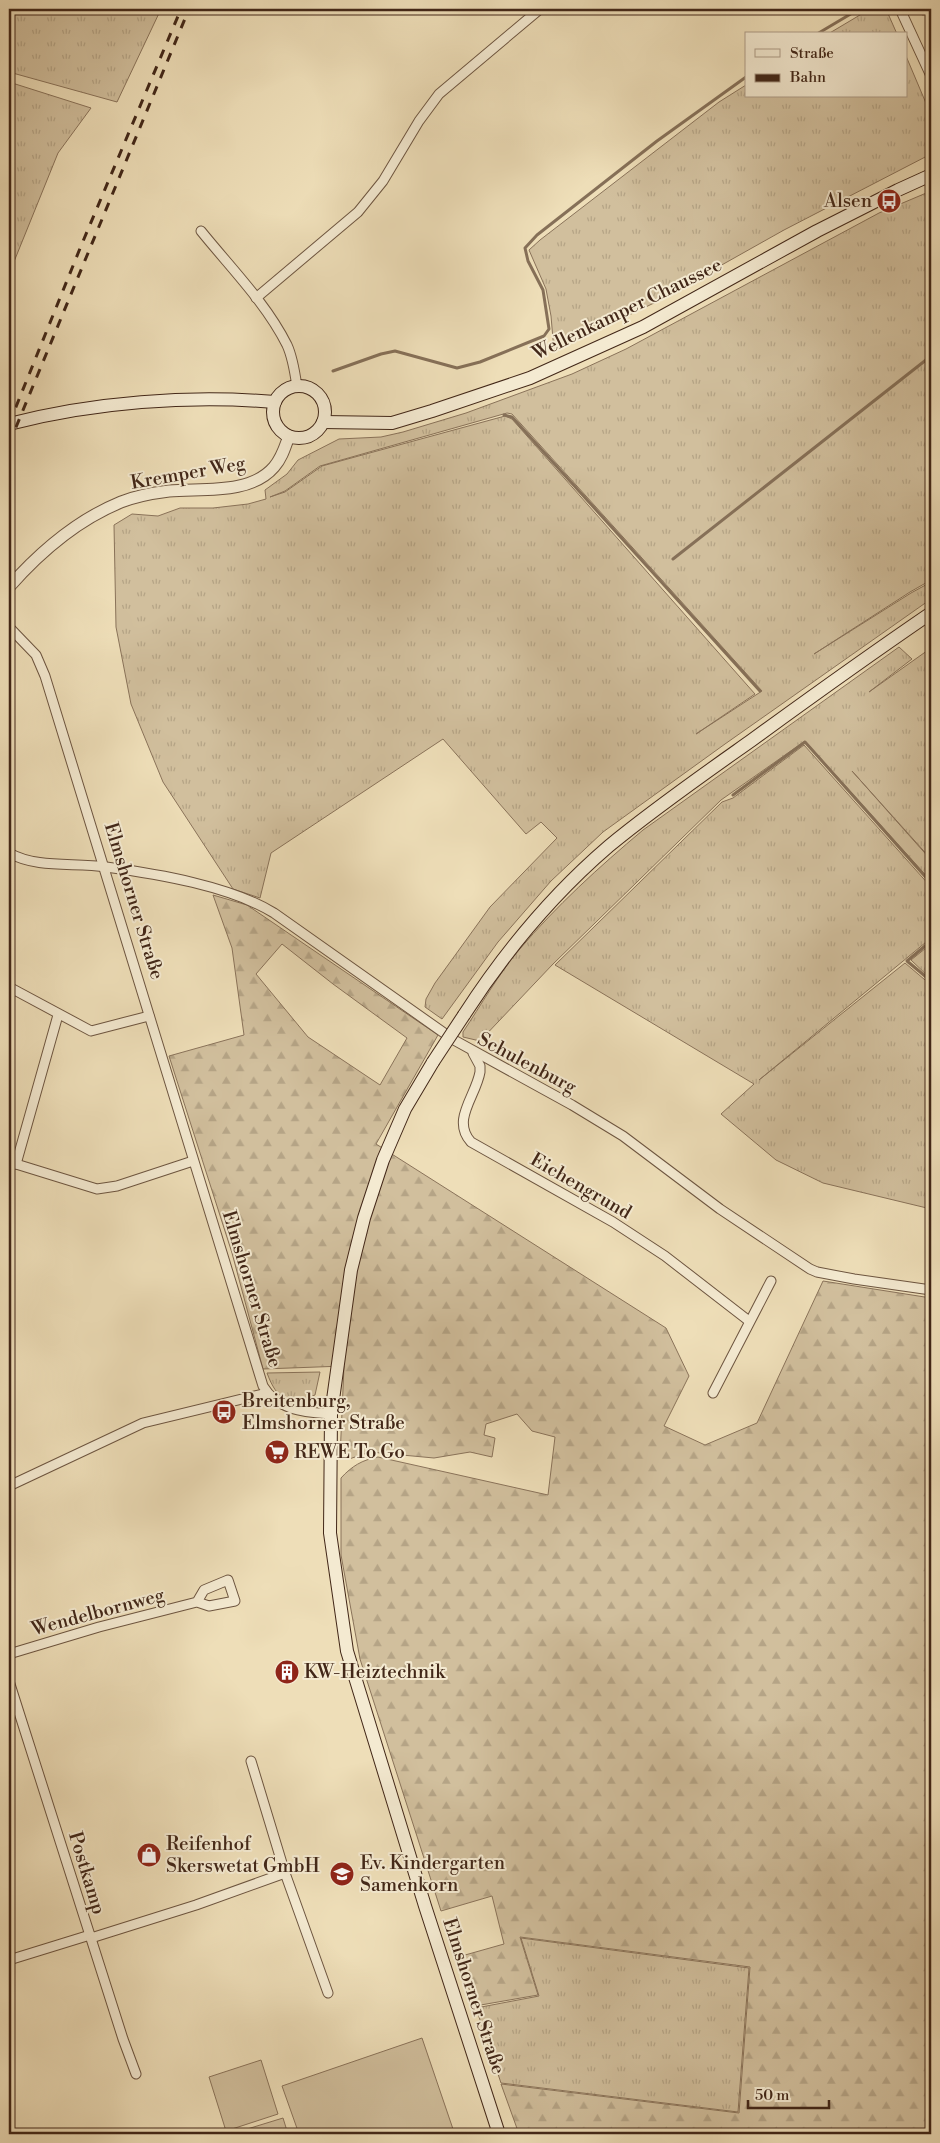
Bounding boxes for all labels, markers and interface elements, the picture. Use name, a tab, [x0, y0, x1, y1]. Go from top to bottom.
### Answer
legend	[745, 32, 908, 98]
text: Straße	[790, 44, 834, 63]
text: Bahn	[789, 68, 826, 87]
bus stop icon: Alsen	[876, 188, 902, 214]
place label: Alsen	[823, 189, 872, 213]
street label: Wellenkamper Chaussee	[527, 253, 726, 366]
street label: Kremper Weg	[129, 451, 247, 495]
street label: Elmshorner Straße	[99, 820, 169, 982]
street label: Schulenburg	[473, 1027, 581, 1099]
street label: Eichengrund	[526, 1147, 636, 1225]
street label: Elmshorner Straße	[217, 1208, 287, 1370]
place label: Breitenburg, Elmshorner Straße	[241, 1389, 405, 1435]
bus stop icon: Breitenburg, Elmshorner Straße	[211, 1399, 237, 1425]
supermarket icon: REWE To Go	[264, 1439, 290, 1465]
place label: REWE To Go	[294, 1440, 405, 1464]
street label: Wendelbornweg	[28, 1583, 167, 1642]
building icon: KW-Heiztechnik	[274, 1659, 300, 1685]
place label: KW-Heiztechnik	[304, 1660, 446, 1684]
street label: Postkamp	[63, 1829, 111, 1917]
place label: Reifenhof Skerswetat GmbH	[166, 1832, 320, 1878]
shop icon: Reifenhof Skerswetat GmbH	[136, 1842, 162, 1868]
place label: Ev. Kindergarten Samenkorn	[360, 1851, 505, 1897]
school or university icon: Ev. Kindergarten Samenkorn	[329, 1861, 355, 1887]
street label: Elmshorner Straße	[437, 1915, 511, 2077]
scale bar	[748, 2078, 829, 2110]
text: 50 m	[755, 2086, 789, 2105]

